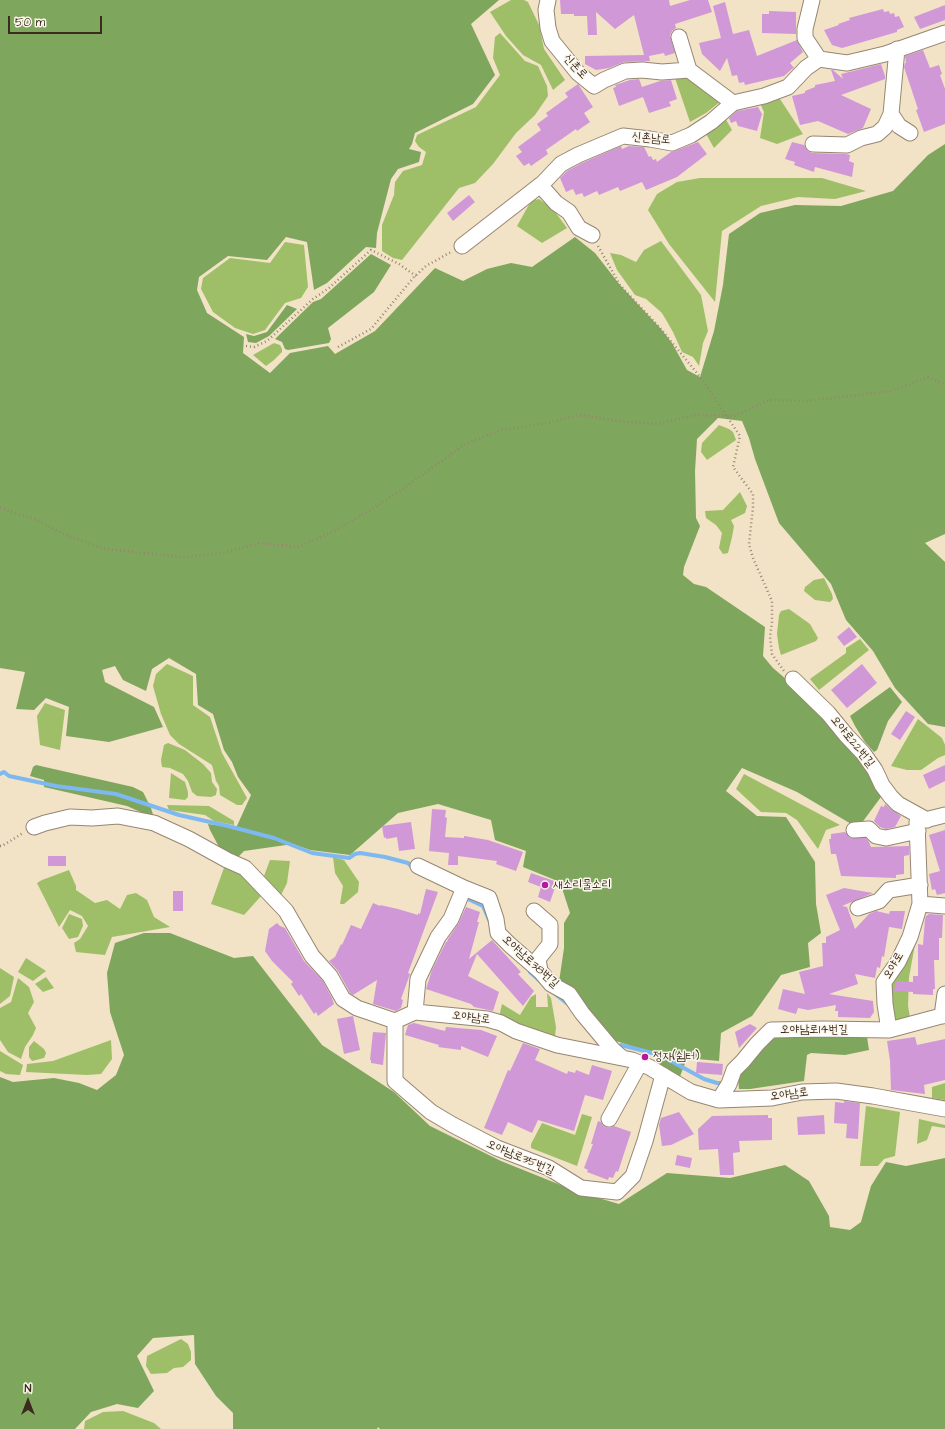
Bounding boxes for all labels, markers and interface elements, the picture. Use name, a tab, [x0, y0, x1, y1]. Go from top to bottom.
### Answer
scale bar	[10, 8, 104, 34]
text: 50 m	[15, 14, 45, 31]
street label: 신촌로	[560, 51, 590, 83]
street label: 신촌남로	[631, 130, 671, 148]
street label: 오야로22번길	[827, 713, 877, 771]
place label: 새소리물소리	[553, 878, 611, 892]
marker: 새소리물소리	[540, 880, 550, 890]
street label: 오야남로38번길	[498, 933, 562, 991]
street label: 오야로	[881, 950, 907, 982]
street label: 오야남로	[451, 1009, 491, 1027]
street label: 오야남로14번길	[780, 1023, 848, 1037]
place label: 정자(쉼터)	[653, 1050, 699, 1064]
marker: 정자(쉼터)	[640, 1052, 650, 1062]
street label: 오야남로	[769, 1086, 809, 1104]
street label: 오야남로35번길	[484, 1137, 556, 1179]
north arrow	[8, 1381, 48, 1421]
text: N	[25, 1381, 31, 1396]

